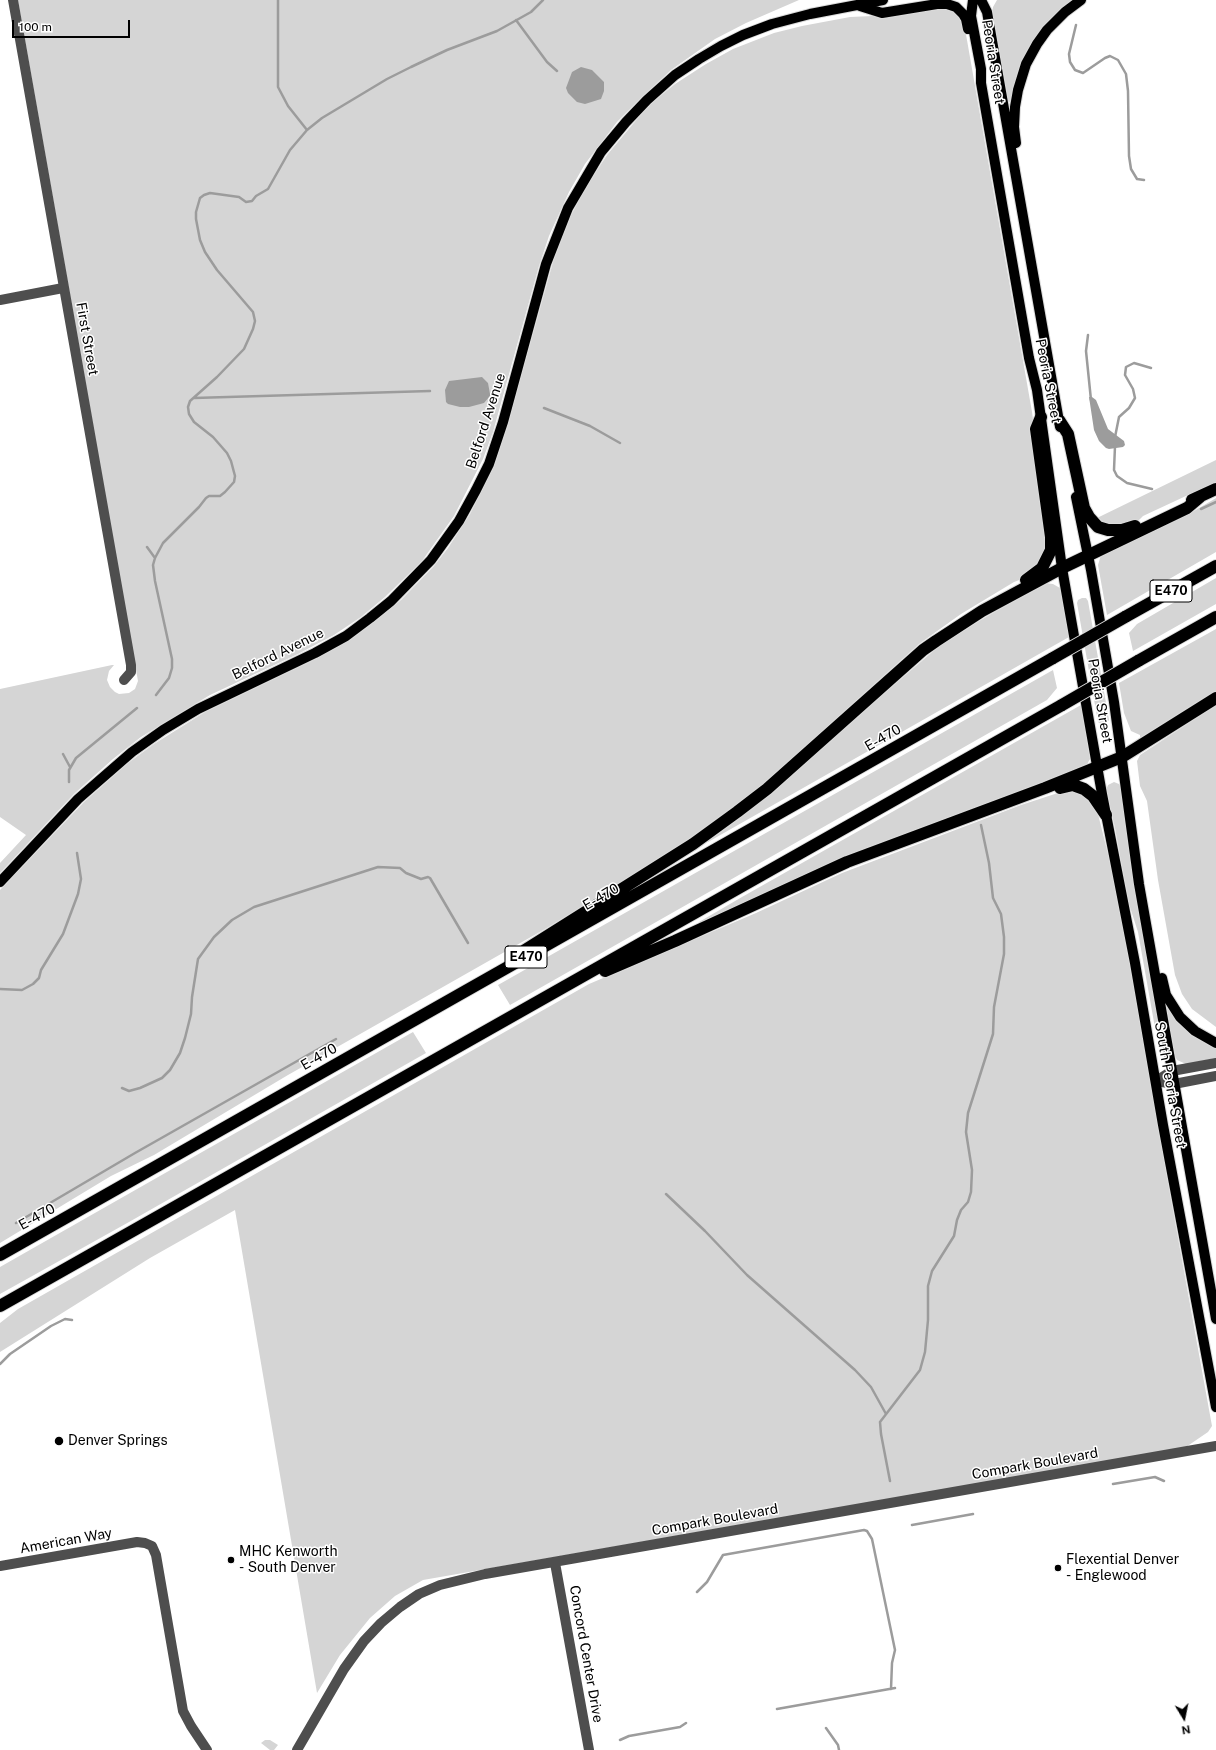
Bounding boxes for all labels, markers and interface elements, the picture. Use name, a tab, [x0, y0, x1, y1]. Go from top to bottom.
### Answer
scale bar	[14, 12, 132, 38]
street label: Peoria Street	[978, 18, 1008, 106]
text: 100 m	[19, 20, 52, 34]
street label: First Street	[72, 301, 102, 377]
street label: Peoria Street	[1032, 337, 1064, 425]
street label: Belford Avenue	[463, 371, 509, 471]
road number: E470	[1150, 580, 1192, 602]
street label: Belford Avenue	[229, 625, 327, 683]
street label: Peoria Street	[1084, 657, 1116, 745]
street label: E-470	[862, 721, 904, 755]
street label: E-470	[580, 880, 622, 914]
road number: E470	[505, 946, 547, 968]
street label: South Peoria Street	[1151, 1021, 1189, 1149]
street label: E-470	[298, 1040, 340, 1074]
street label: E-470	[16, 1200, 58, 1234]
place label: Denver Springs	[68, 1433, 168, 1449]
marker: Denver Springs	[53, 1435, 65, 1447]
street label: Compark Boulevard	[971, 1445, 1099, 1483]
street label: Compark Boulevard	[651, 1501, 779, 1539]
street label: American Way	[19, 1525, 113, 1557]
place label: MHC Kenworth - South Denver	[239, 1544, 338, 1576]
place label: Flexential Denver - Englewood	[1066, 1552, 1179, 1584]
marker: MHC Kenworth - South Denver	[226, 1555, 236, 1565]
marker: Flexential Denver - Englewood	[1053, 1563, 1063, 1573]
street label: Concord Center Drive	[566, 1584, 606, 1724]
north arrow	[1164, 1698, 1204, 1738]
text: N	[1181, 1723, 1191, 1736]

